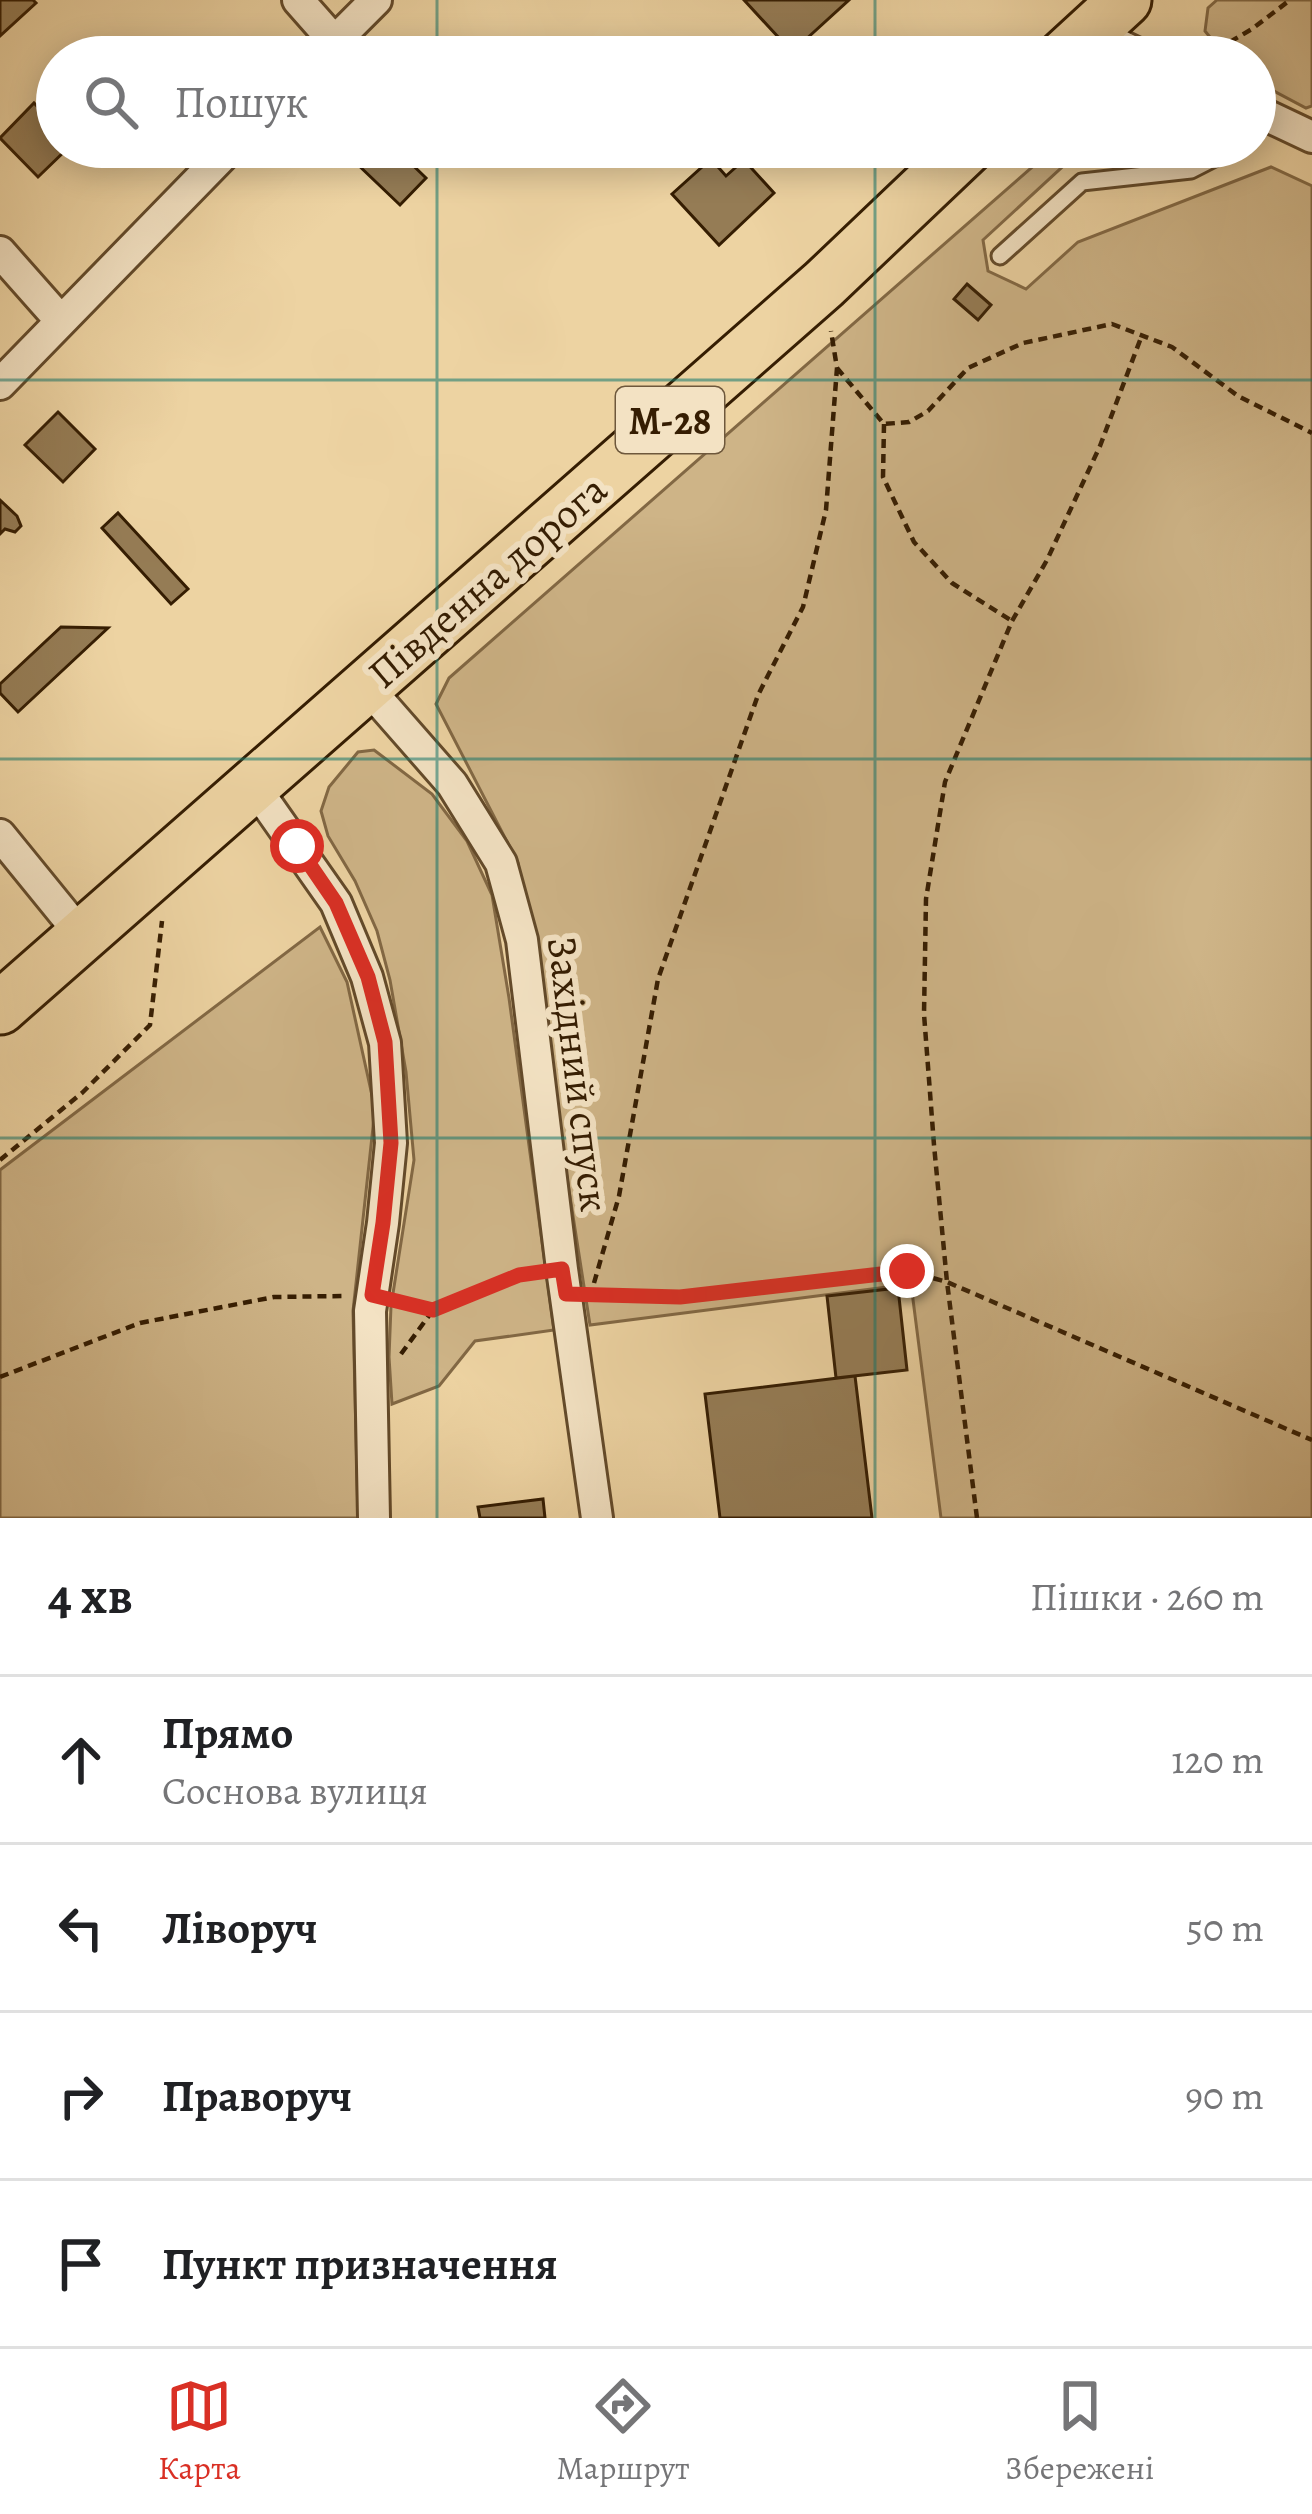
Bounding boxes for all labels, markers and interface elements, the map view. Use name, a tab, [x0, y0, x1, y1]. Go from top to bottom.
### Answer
search box	[36, 36, 1276, 168]
icon: search	[78, 69, 144, 135]
text: Пошук	[174, 71, 308, 133]
road number: М-28	[616, 387, 724, 453]
street label: Південна дорога	[355, 461, 619, 701]
route start	[270, 819, 324, 873]
street label: Західний спуск	[534, 933, 624, 1215]
route end	[880, 1244, 934, 1298]
text: 4 хв	[48, 1561, 133, 1631]
text: Пішки · 260 m	[1030, 1570, 1264, 1623]
text: Прямо	[162, 1702, 293, 1764]
icon: ahead	[48, 1727, 114, 1793]
text: 120 m	[1171, 1733, 1264, 1786]
text: Соснова вулиця	[162, 1764, 428, 1817]
icon: left	[48, 1895, 114, 1961]
text: Ліворуч	[162, 1897, 318, 1959]
text: 50 m	[1186, 1901, 1264, 1954]
icon: right	[48, 2063, 114, 2129]
text: Праворуч	[162, 2065, 352, 2127]
text: 90 m	[1185, 2069, 1264, 2122]
icon: arrive	[48, 2231, 114, 2297]
text: Пункт призначення	[162, 2233, 558, 2295]
tab: Карта	[158, 2373, 241, 2490]
tab: Маршрут	[556, 2373, 690, 2490]
tab: Збережені	[1005, 2373, 1154, 2490]

